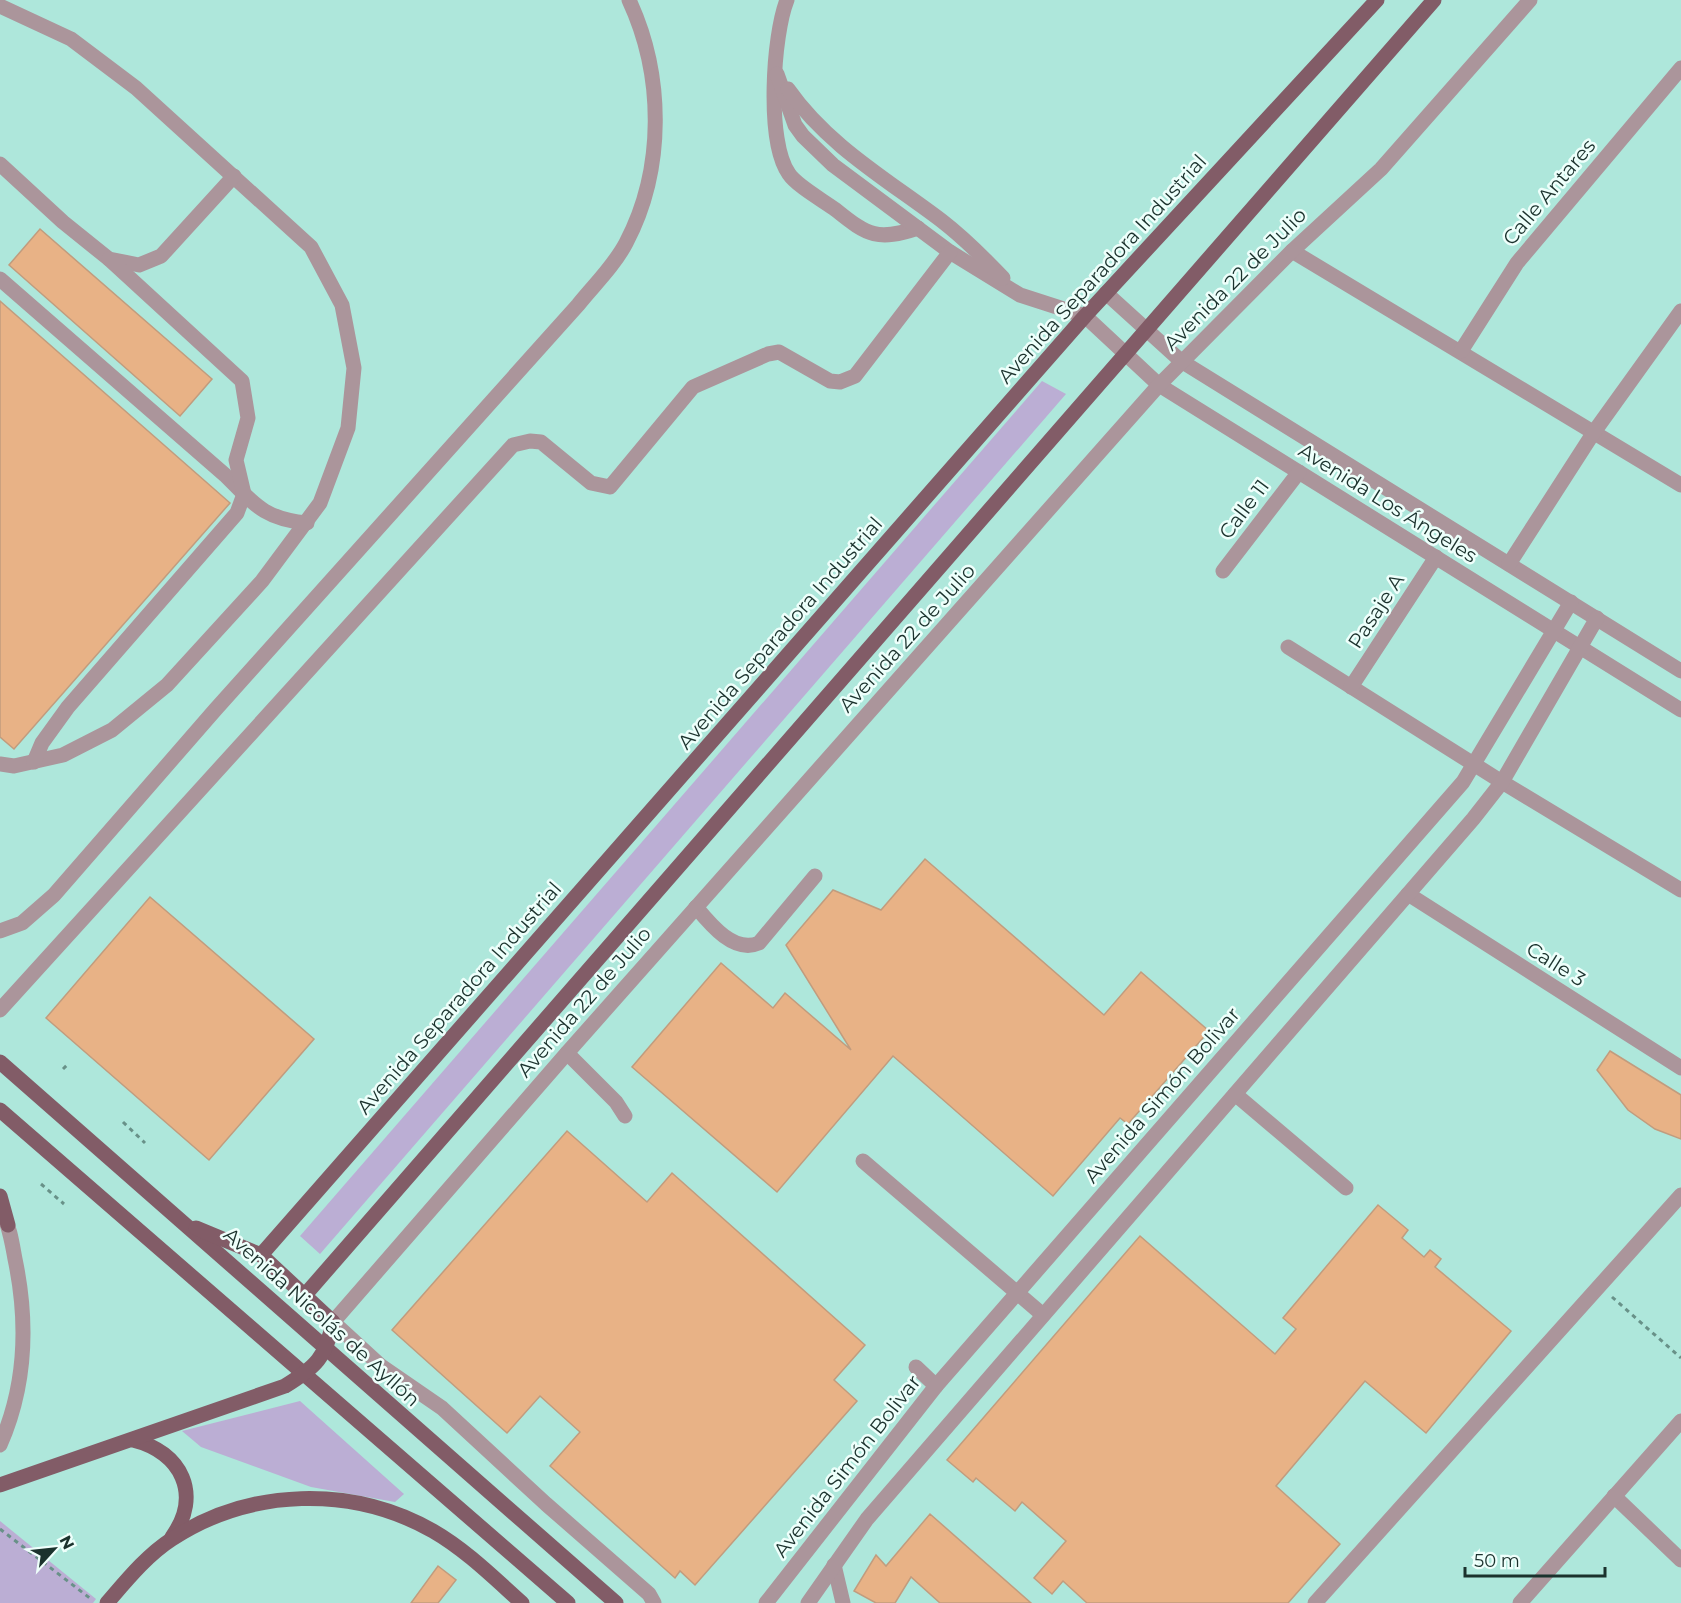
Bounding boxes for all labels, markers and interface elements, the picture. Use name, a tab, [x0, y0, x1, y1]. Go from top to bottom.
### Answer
street label: Calle Antares	[1498, 134, 1600, 250]
street label: Avenida Separadora Industrial	[993, 150, 1211, 388]
street label: Avenida 22 de Julio	[1159, 203, 1311, 355]
street label: Avenida Los Ángeles	[1294, 438, 1482, 568]
street label: Calle 11	[1214, 474, 1274, 544]
street label: Avenida Separadora Industrial	[673, 512, 887, 754]
street label: Avenida 22 de Julio	[834, 559, 980, 717]
street label: Pasaje A	[1343, 568, 1409, 653]
street label: Avenida Separadora Industrial	[352, 877, 566, 1119]
street label: Avenida 22 de Julio	[512, 922, 656, 1082]
street label: Calle 3	[1522, 937, 1590, 991]
street label: Avenida Simón Bolivar	[1079, 1002, 1245, 1188]
street label: Avenida Nicolás de Ayllón	[219, 1222, 425, 1412]
street label: Avenida Simón Bolivar	[768, 1370, 926, 1562]
north arrow	[24, 1519, 84, 1579]
text: N	[56, 1532, 78, 1552]
scale bar	[1465, 1540, 1604, 1578]
text: 50 m	[1474, 1550, 1520, 1572]

